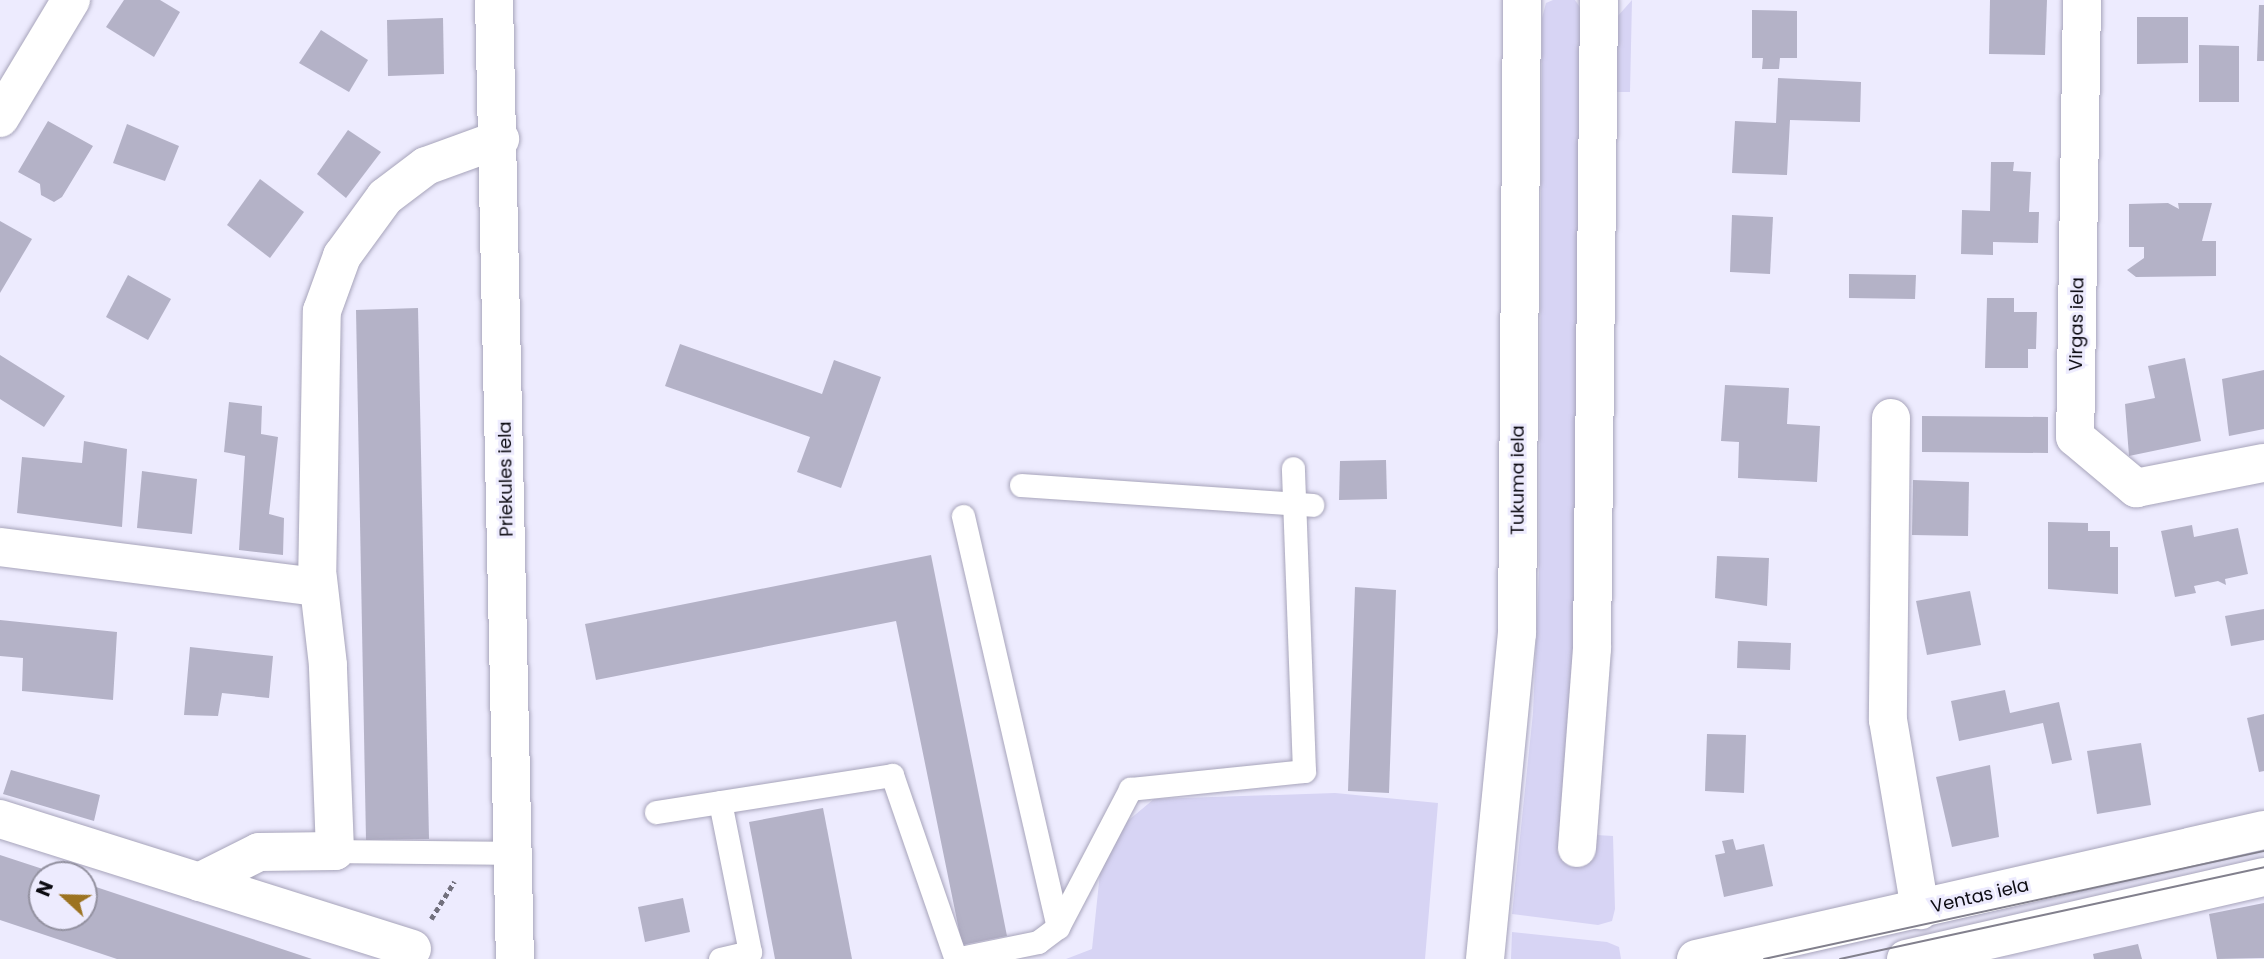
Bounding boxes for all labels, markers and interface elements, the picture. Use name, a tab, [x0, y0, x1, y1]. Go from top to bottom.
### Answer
street label: Virgas iela	[2065, 277, 2089, 371]
street label: Priekules iela	[494, 421, 518, 537]
street label: Tukuma iela	[1507, 425, 1529, 535]
north arrow	[28, 861, 98, 931]
street label: Ventas iela	[1929, 874, 2031, 918]
text: N	[30, 877, 60, 900]

